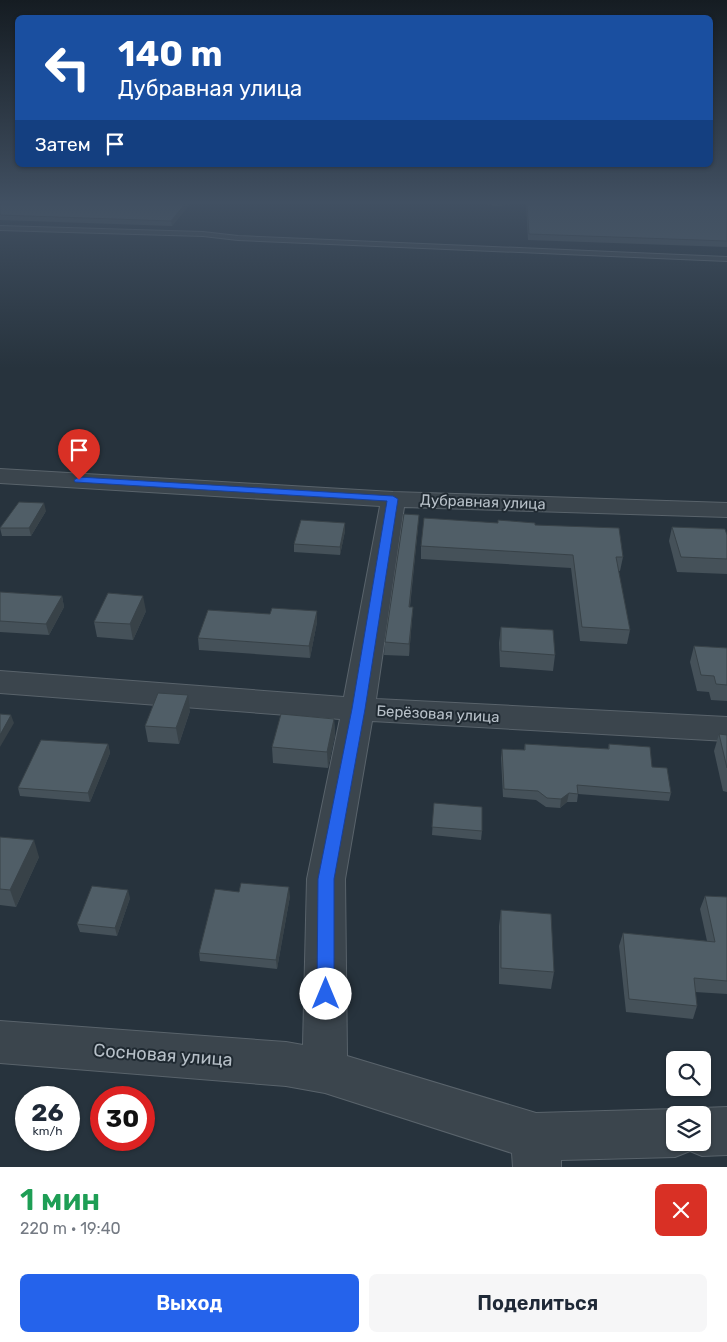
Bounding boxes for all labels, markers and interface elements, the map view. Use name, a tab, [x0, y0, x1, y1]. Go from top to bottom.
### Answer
text: 140 m	[118, 33, 223, 75]
icon: left	[35, 35, 100, 100]
text: Дубравная улица	[118, 75, 302, 102]
icon: arrive	[101, 130, 129, 158]
text: Затем	[35, 133, 91, 156]
pin	[58, 429, 100, 480]
icon: arrive	[65, 436, 93, 464]
street label: Дубравная улица	[420, 491, 546, 513]
street label: Берёзовая улица	[376, 702, 500, 726]
position arrow	[299, 967, 351, 1019]
street label: Сосновая улица	[93, 1039, 233, 1071]
map controls	[666, 1051, 711, 1151]
button: search	[666, 1051, 711, 1096]
speed limit sign: 30	[90, 1086, 155, 1151]
text: 26	[31, 1098, 64, 1127]
button: layers	[666, 1106, 711, 1151]
text: km/h	[33, 1124, 62, 1138]
text: 1 мин	[20, 1182, 100, 1218]
button: close	[655, 1184, 707, 1236]
text: 220 m · 19:40	[20, 1219, 121, 1238]
button: Выход	[20, 1274, 359, 1332]
button: Поделиться	[369, 1274, 707, 1332]

